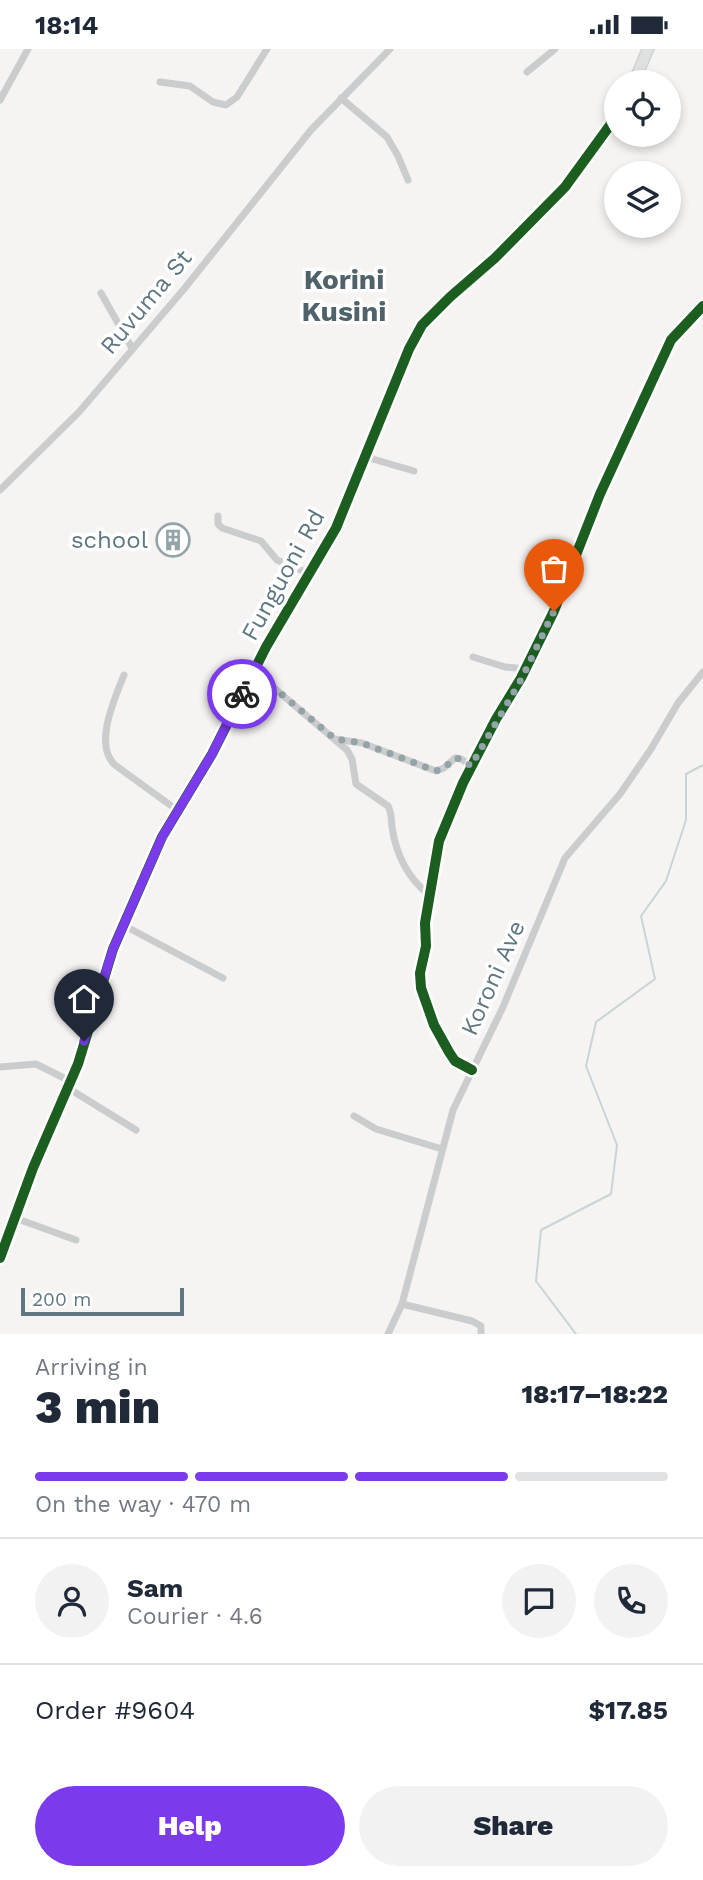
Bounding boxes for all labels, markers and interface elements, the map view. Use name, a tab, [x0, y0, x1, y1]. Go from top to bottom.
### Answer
text: 18:14	[35, 10, 98, 40]
map controls	[604, 70, 681, 238]
button: locate	[604, 70, 681, 147]
button: layers	[604, 161, 681, 238]
street label: Ruvuma St	[94, 244, 198, 360]
district label: Korini Kusini	[301, 263, 387, 328]
street label: Funguoni Rd	[236, 505, 330, 645]
building icon: school	[154, 521, 192, 559]
place label: school	[71, 526, 149, 554]
pin	[524, 539, 584, 611]
icon: bag	[535, 550, 573, 588]
courier	[207, 659, 277, 729]
icon: bike	[223, 675, 261, 713]
street label: Koroni Ave	[455, 916, 531, 1040]
pin	[54, 969, 114, 1041]
icon: home	[65, 980, 103, 1018]
scale bar	[21, 1285, 184, 1317]
text: 200 m	[32, 1288, 91, 1311]
text: Arriving in	[35, 1354, 148, 1381]
text: 18:17–18:22	[521, 1379, 668, 1409]
text: 3 min	[35, 1380, 160, 1434]
text: On the way · 470 m	[35, 1491, 251, 1518]
button: person	[35, 1564, 109, 1638]
button: chat	[502, 1564, 576, 1638]
button: phone	[594, 1564, 668, 1638]
text: Sam	[127, 1573, 183, 1603]
text: Courier · 4.6	[127, 1603, 263, 1630]
text: Order #9604	[35, 1695, 195, 1725]
text: $17.85	[588, 1695, 668, 1725]
button: Help	[35, 1786, 345, 1866]
button: Share	[359, 1786, 668, 1866]

